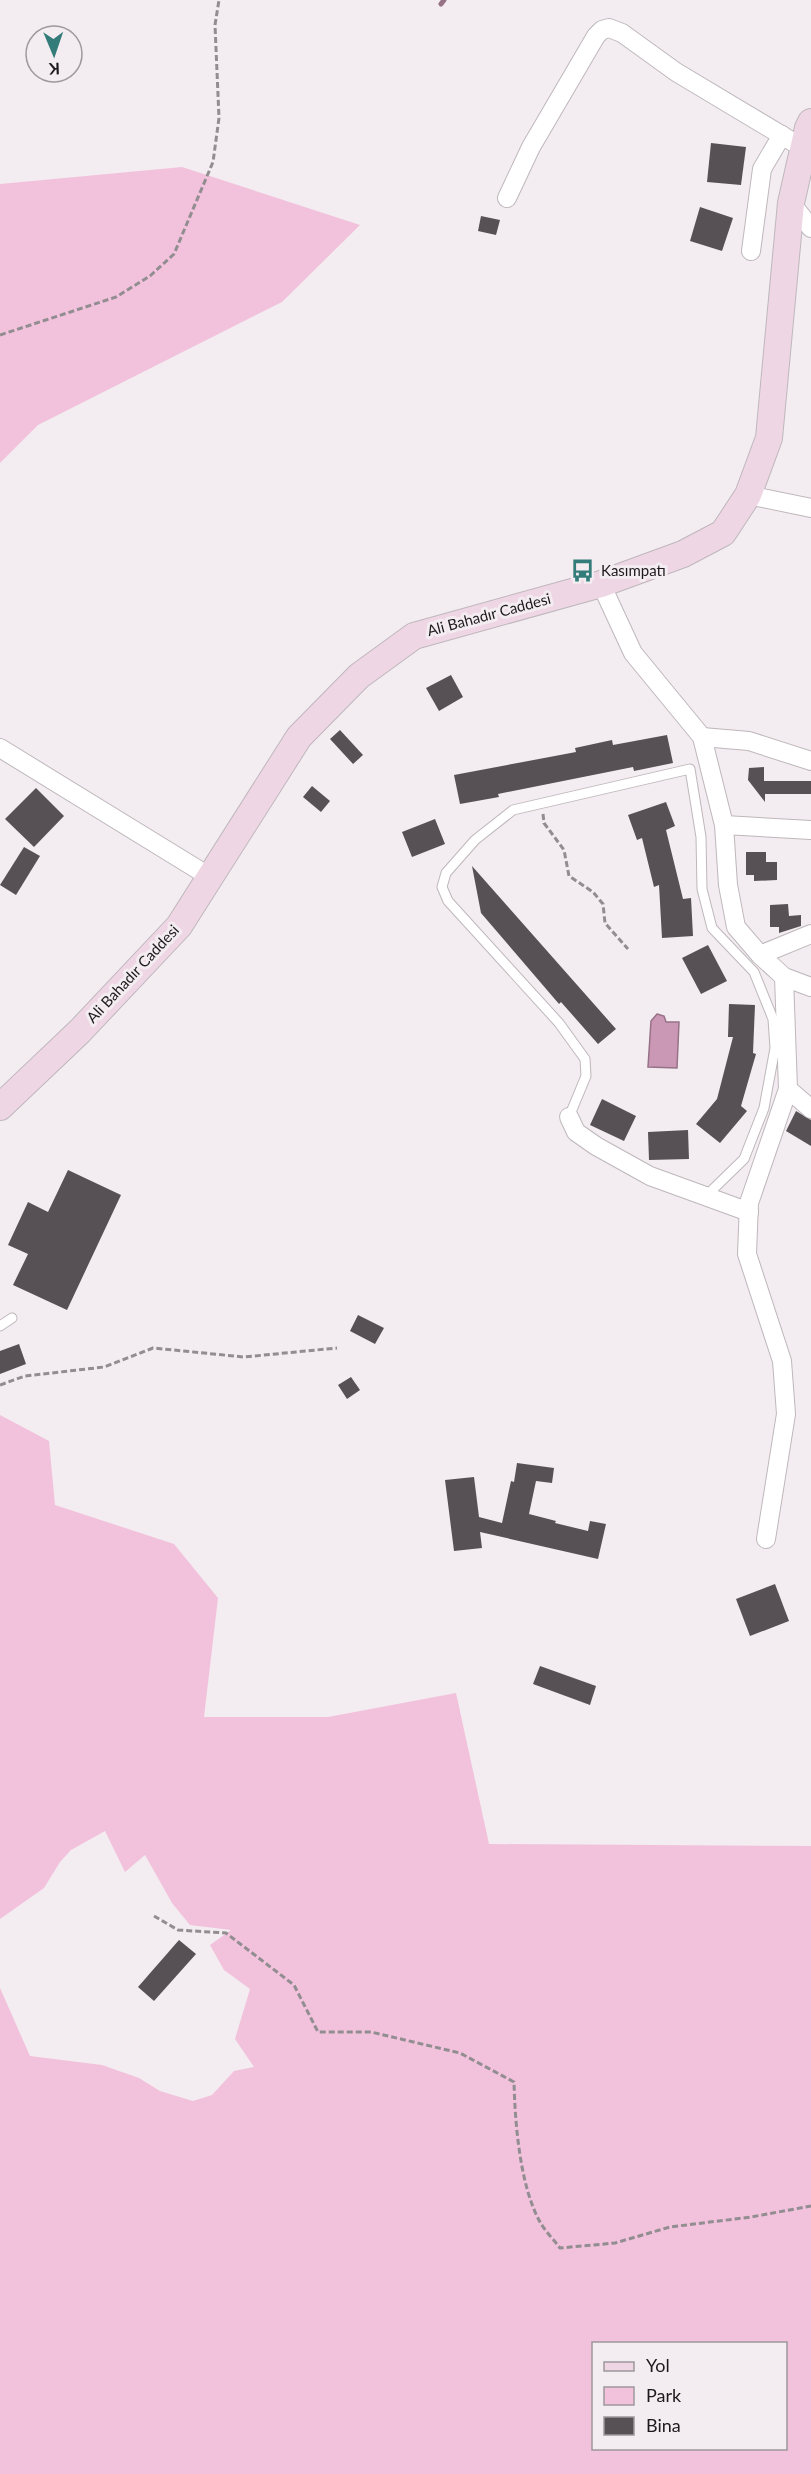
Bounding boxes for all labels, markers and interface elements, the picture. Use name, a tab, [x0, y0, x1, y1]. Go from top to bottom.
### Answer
north arrow	[24, 24, 84, 84]
text: K	[48, 60, 60, 79]
bus stop icon: Kasımpatı	[570, 558, 596, 584]
place label: Kasımpatı	[601, 561, 666, 579]
street label: Ali Bahadır Caddesi	[425, 589, 553, 639]
street label: Ali Bahadır Caddesi	[82, 921, 182, 1026]
legend	[592, 2342, 787, 2450]
text: Yol	[646, 2354, 670, 2376]
text: Park	[646, 2384, 682, 2406]
text: Bina	[646, 2414, 681, 2436]

